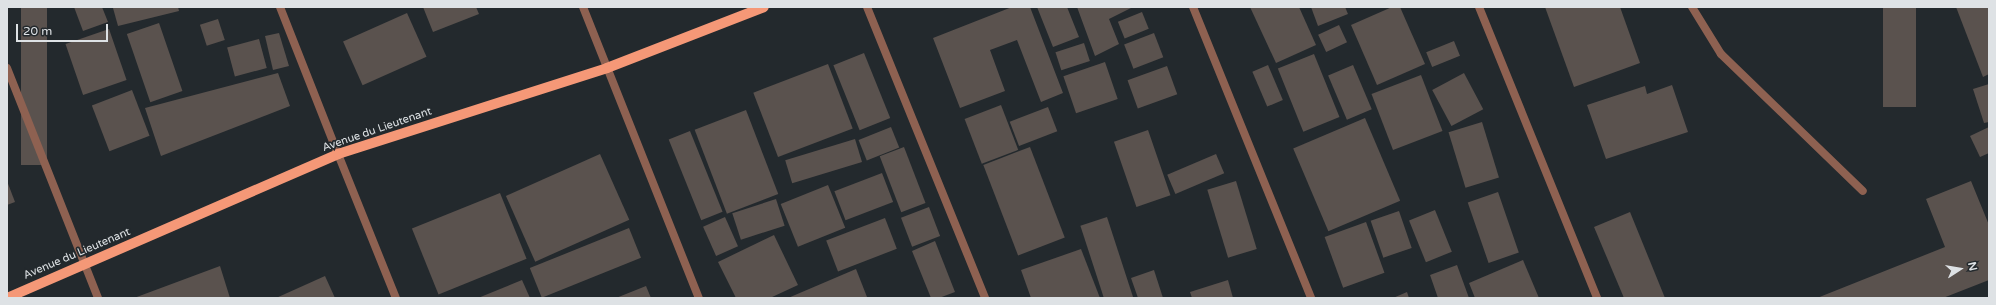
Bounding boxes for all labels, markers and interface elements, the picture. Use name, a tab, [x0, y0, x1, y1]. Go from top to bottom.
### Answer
scale bar	[18, 16, 110, 42]
text: 20 m	[23, 24, 52, 38]
street label: Avenue du Lieutenant	[321, 105, 433, 155]
street label: Avenue du Lieutenant	[22, 226, 132, 282]
north arrow	[1940, 249, 1980, 289]
text: N	[1965, 261, 1980, 272]

